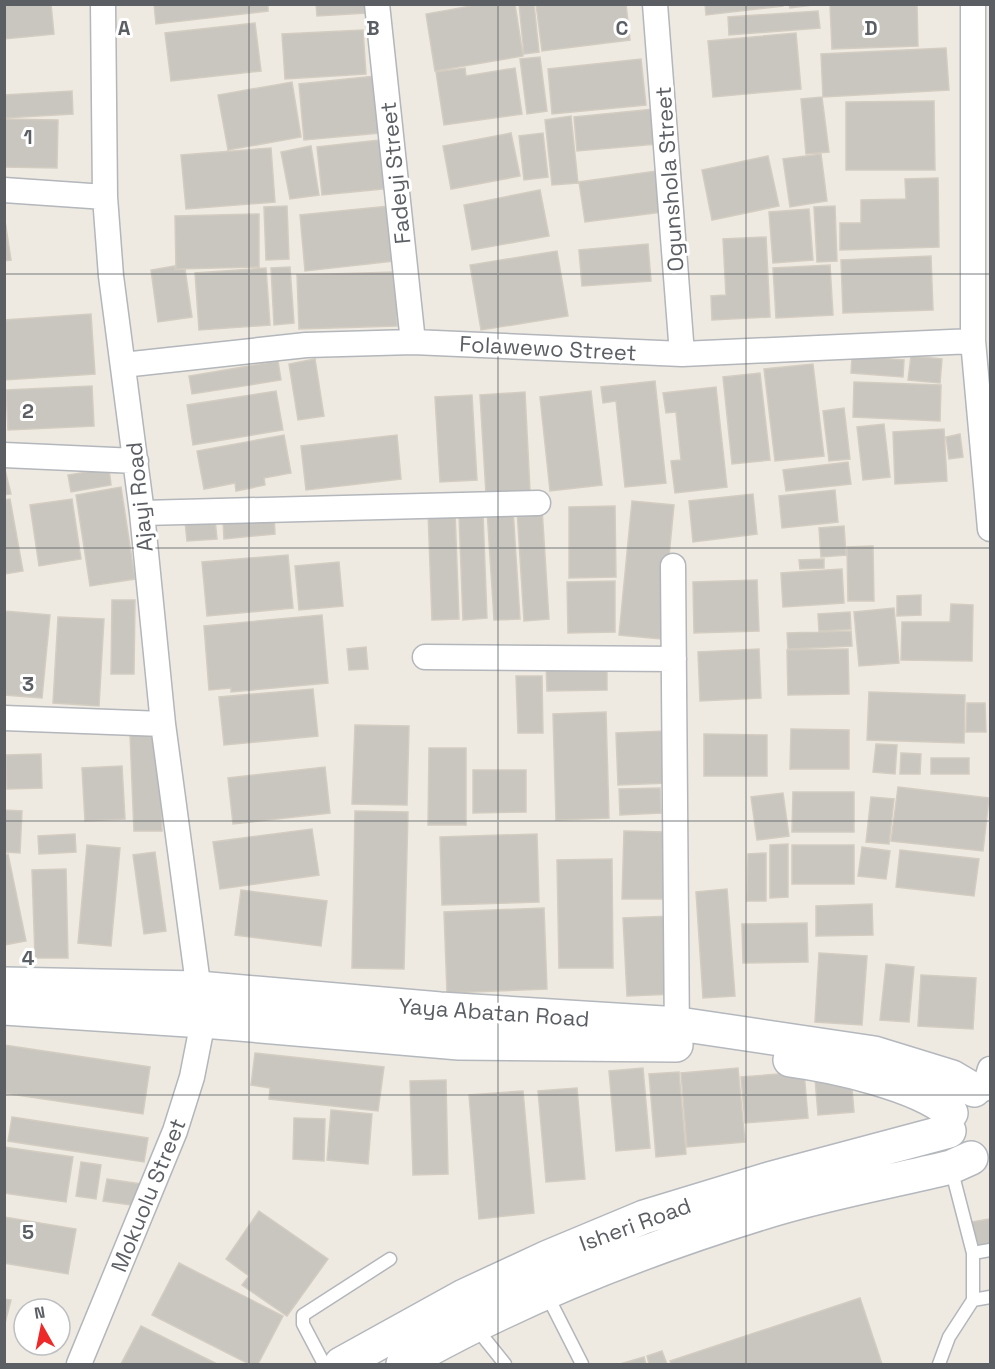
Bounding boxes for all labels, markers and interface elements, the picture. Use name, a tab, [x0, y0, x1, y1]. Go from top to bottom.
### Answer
text: A	[118, 15, 131, 41]
text: B	[366, 15, 380, 41]
text: C	[616, 15, 629, 41]
text: D	[864, 15, 878, 41]
street label: Ogunshola Street	[649, 86, 689, 272]
street label: Fadeyi Street	[374, 100, 416, 246]
text: 1	[23, 124, 33, 150]
street label: Folawewo Street	[459, 329, 637, 367]
text: 2	[22, 398, 34, 424]
street label: Ajayi Road	[119, 441, 159, 553]
text: 3	[22, 671, 34, 697]
text: 4	[22, 945, 35, 971]
street label: Yaya Abatan Road	[398, 991, 590, 1033]
street label: Mokuolu Street	[104, 1114, 192, 1276]
street label: Isheri Road	[575, 1191, 695, 1257]
text: 5	[22, 1219, 34, 1245]
north arrow	[12, 1297, 72, 1357]
text: N	[33, 1301, 47, 1324]

